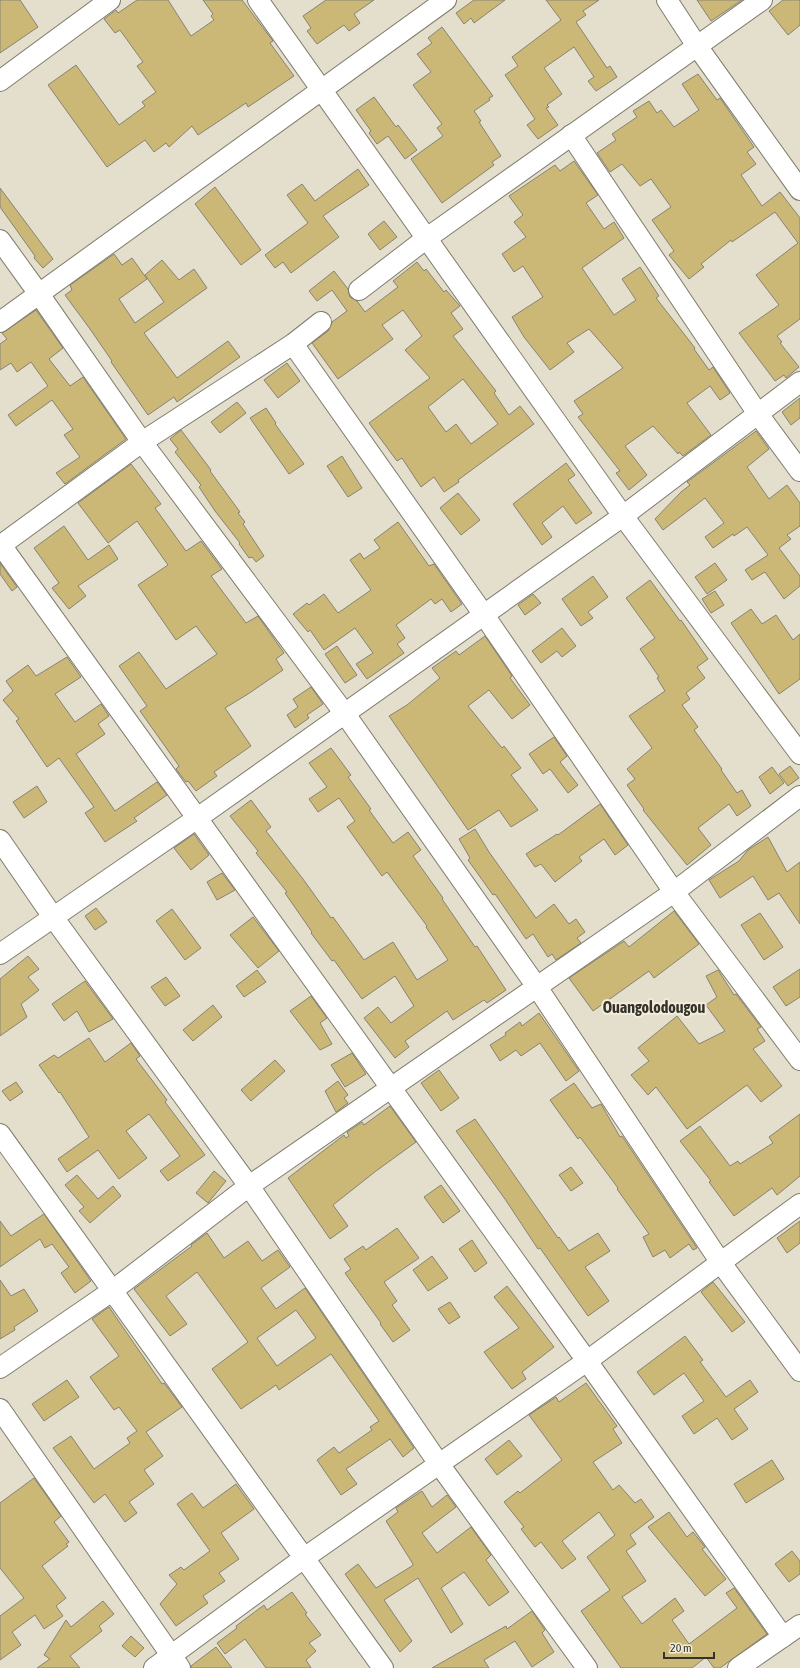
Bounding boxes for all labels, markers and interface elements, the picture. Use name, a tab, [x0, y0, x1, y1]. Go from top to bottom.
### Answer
district label: Ouangolodougou	[603, 998, 706, 1016]
scale bar	[664, 1634, 714, 1660]
text: 20 m	[670, 1641, 692, 1655]

